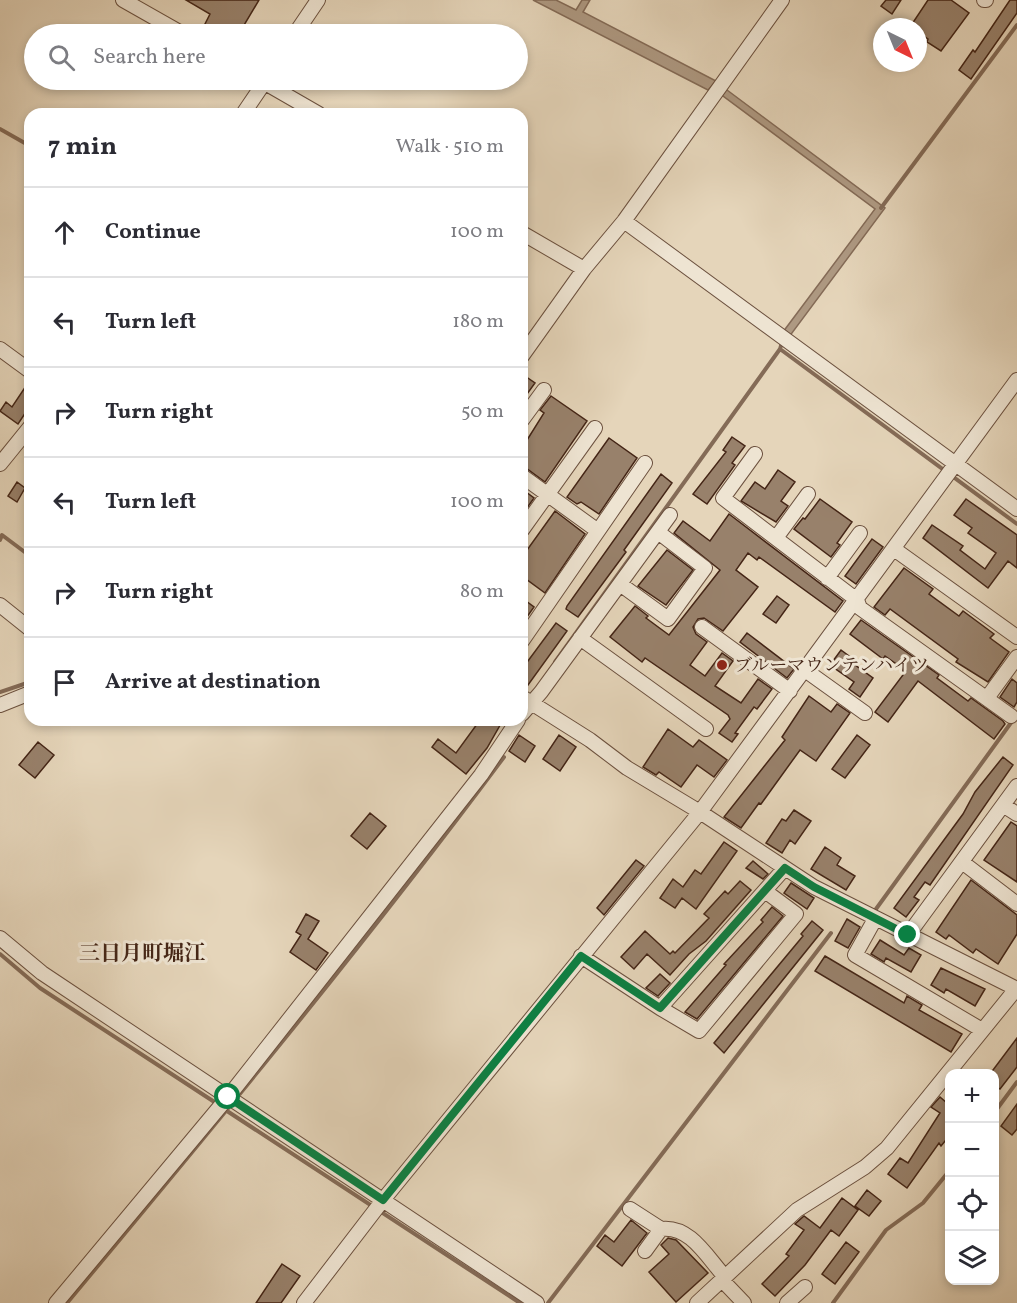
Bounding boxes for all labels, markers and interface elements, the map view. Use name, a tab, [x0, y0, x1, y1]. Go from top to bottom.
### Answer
north arrow	[873, 18, 927, 72]
search box	[24, 24, 528, 90]
icon: search	[45, 41, 78, 74]
text: Search here	[93, 42, 206, 73]
text: 7 min	[48, 129, 117, 165]
text: Walk · 510 m	[395, 133, 504, 161]
icon: ahead	[48, 216, 81, 249]
text: Continue	[105, 217, 201, 248]
text: 100 m	[450, 218, 504, 246]
icon: left	[48, 306, 81, 339]
text: Turn left	[105, 307, 196, 338]
text: 180 m	[452, 308, 504, 336]
icon: right	[48, 396, 81, 429]
text: Turn right	[105, 397, 213, 428]
text: 50 m	[461, 398, 504, 426]
icon: left	[48, 486, 81, 519]
text: Turn left	[105, 487, 196, 518]
text: 100 m	[450, 488, 504, 516]
icon: right	[48, 576, 81, 609]
text: Turn right	[105, 577, 213, 608]
text: 80 m	[460, 578, 504, 606]
place label: ブルーマウンテンハイツ	[734, 654, 929, 679]
marker: ブルーマウンテンハイツ	[715, 658, 729, 672]
icon: arrive	[48, 666, 81, 699]
text: Arrive at destination	[105, 667, 321, 698]
route end	[894, 921, 920, 947]
district label: 三日月町堀江	[79, 940, 205, 969]
map controls	[945, 1069, 999, 1285]
button: +	[945, 1069, 999, 1123]
route start	[214, 1083, 240, 1109]
button: −	[945, 1123, 999, 1177]
button: locate	[945, 1177, 999, 1231]
button: layers	[945, 1231, 999, 1285]

